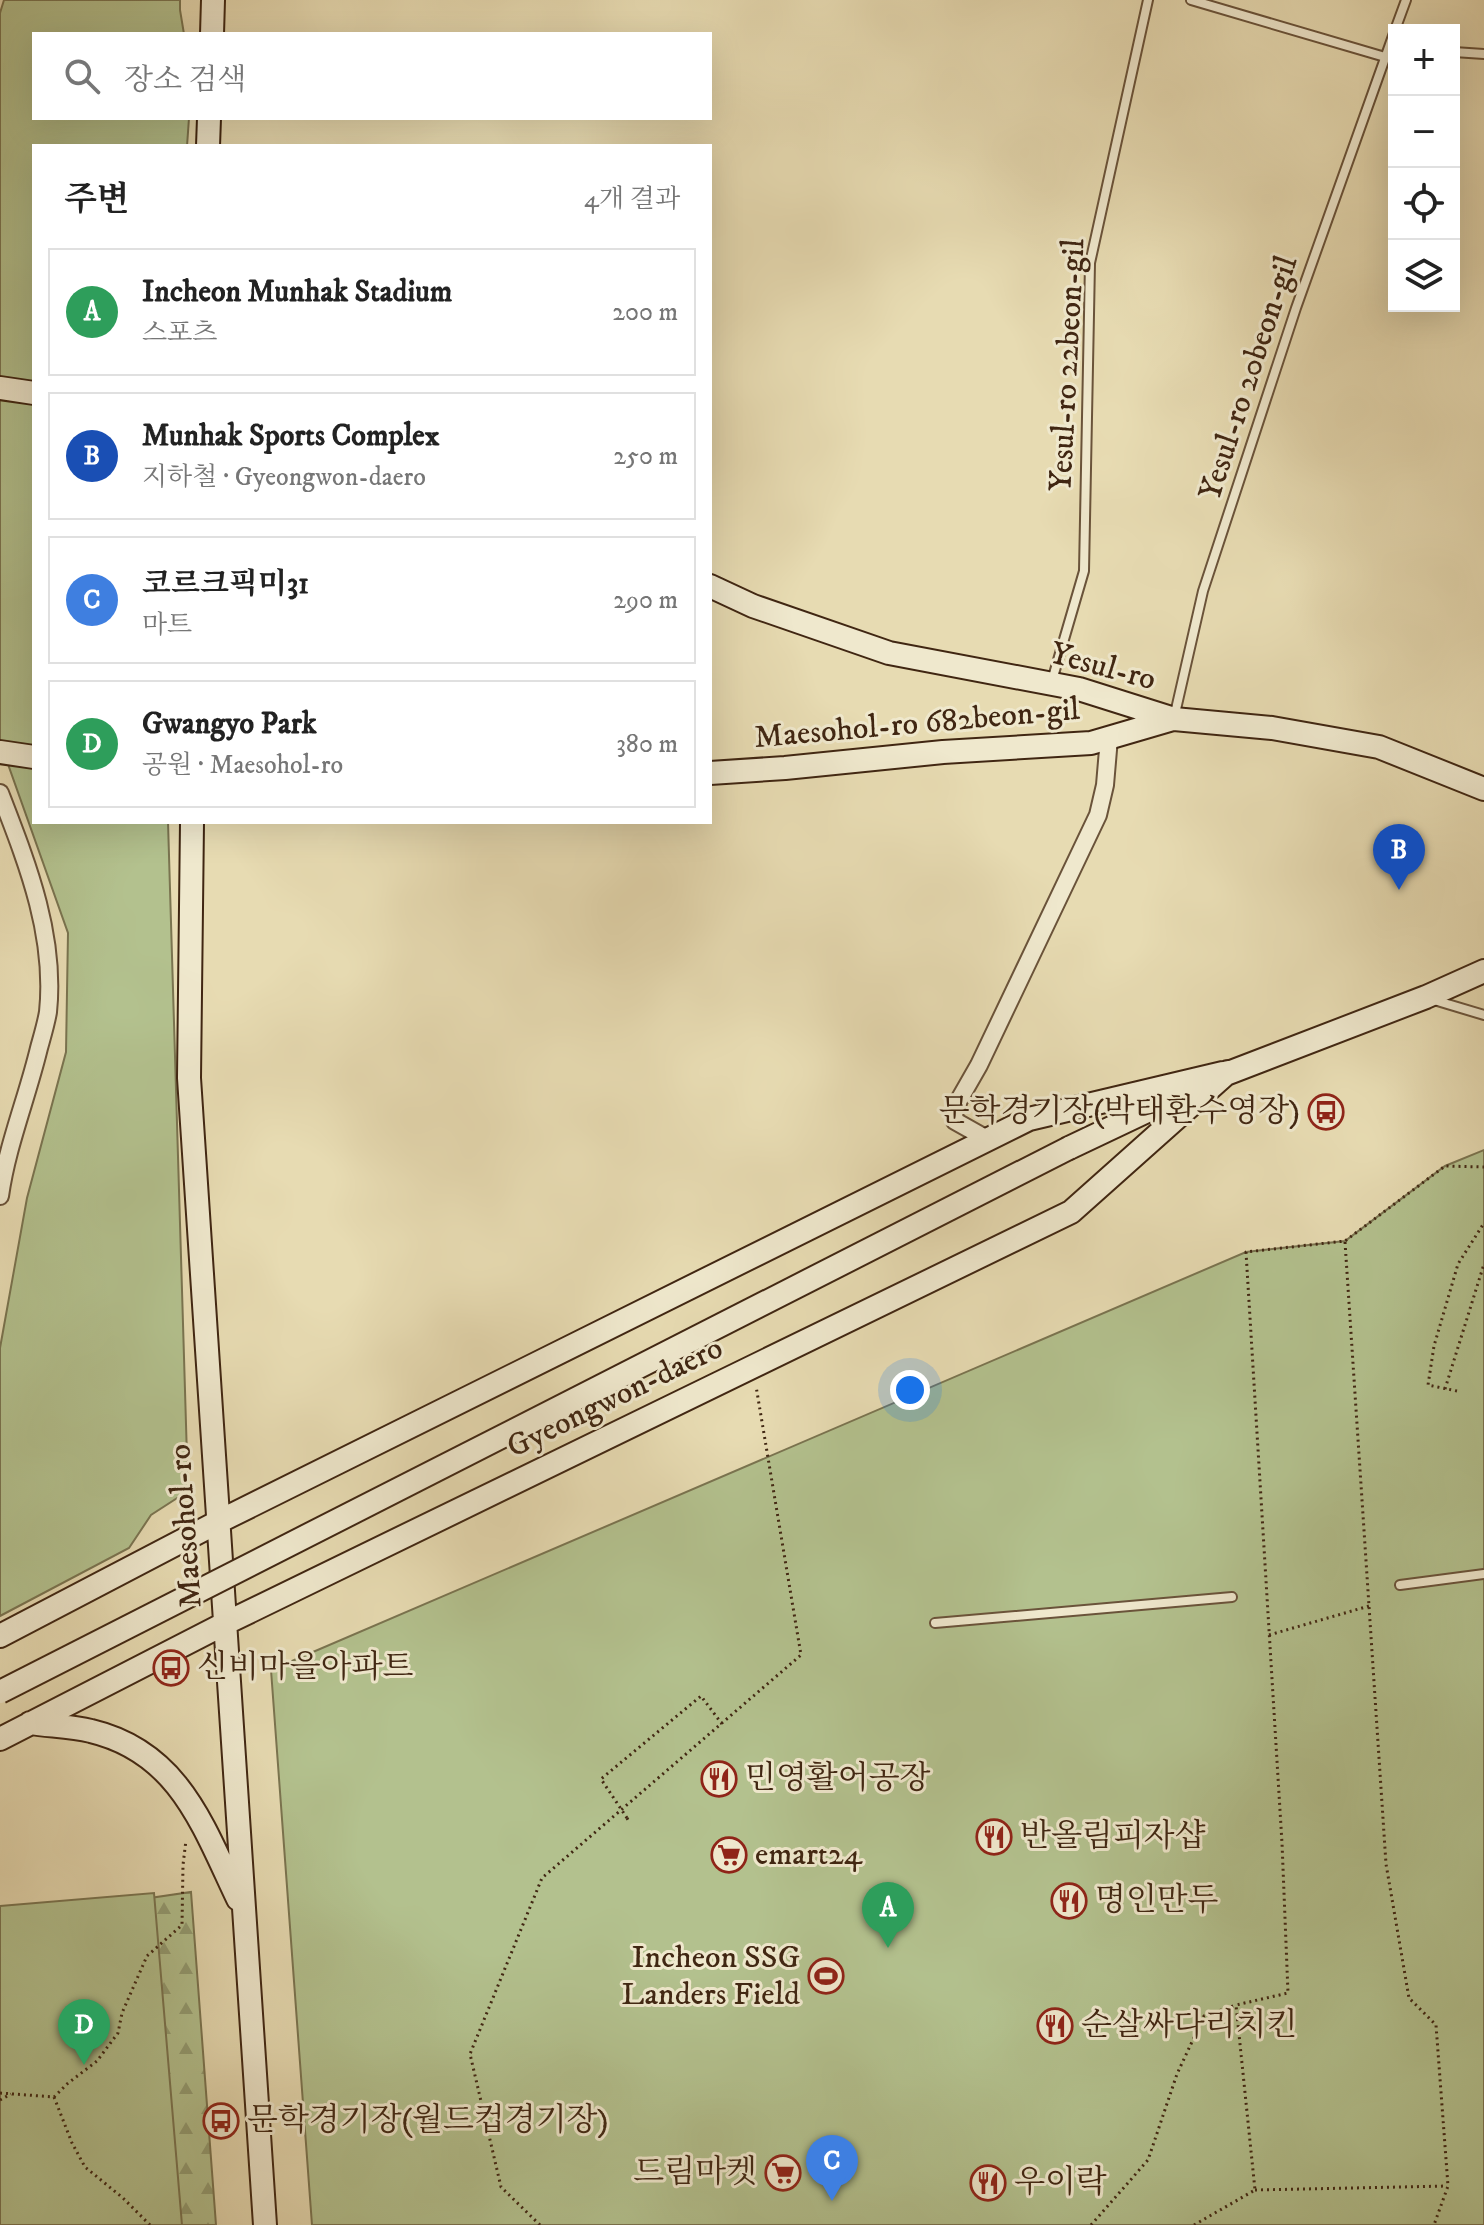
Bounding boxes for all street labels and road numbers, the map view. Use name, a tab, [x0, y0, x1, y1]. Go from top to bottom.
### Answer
street label: Yesul-ro 22beon-gil	[1041, 237, 1095, 492]
street label: Yesul-ro 20beon-gil	[1191, 251, 1307, 505]
street label: Yesul-ro	[1046, 634, 1160, 700]
street label: Maesohol-ro 682beon-gil	[753, 690, 1082, 758]
street label: Gyeongwon-daero	[500, 1328, 730, 1468]
street label: Maesohol-ro	[160, 1443, 212, 1609]

